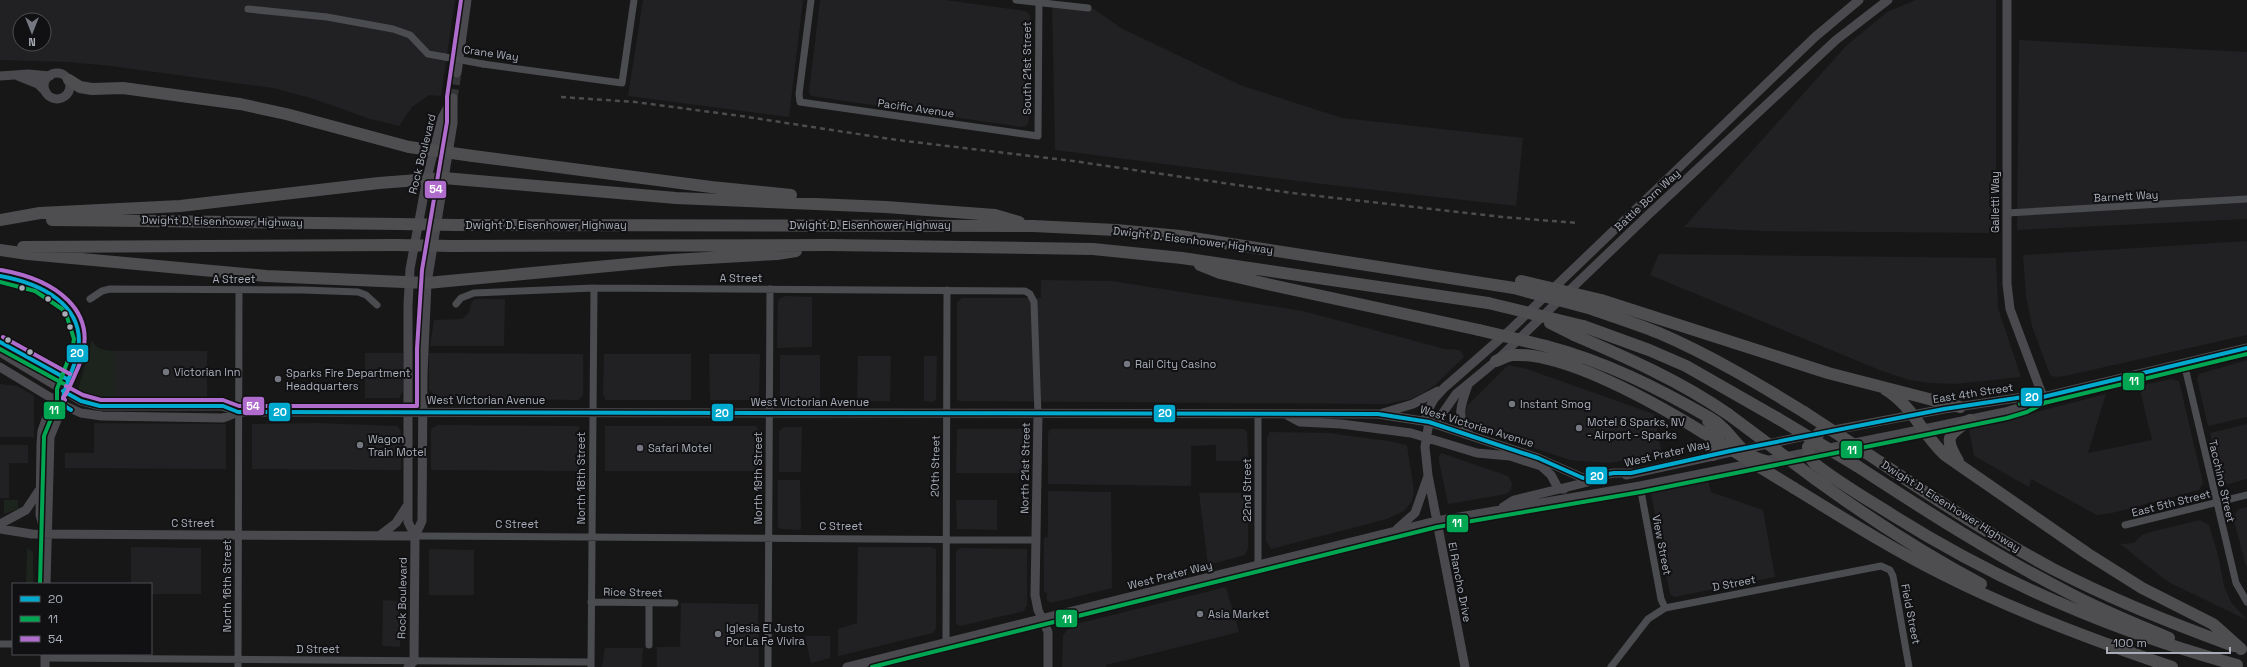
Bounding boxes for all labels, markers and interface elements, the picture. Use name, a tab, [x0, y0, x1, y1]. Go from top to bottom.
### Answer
north arrow	[12, 12, 52, 52]
street label: South 21st Street	[1020, 21, 1034, 115]
text: N	[28, 35, 36, 49]
street label: Crane Way	[462, 42, 520, 64]
street label: Pacific Avenue	[877, 96, 955, 120]
street label: Rock Boulevard	[405, 113, 439, 195]
street label: Battle Born Way	[1611, 166, 1683, 234]
street label: Galletti Way	[1988, 171, 2002, 233]
line badge: 54	[424, 180, 447, 199]
text: 54	[429, 182, 443, 196]
street label: Barnett Way	[2093, 187, 2159, 205]
street label: Dwight D. Eisenhower Highway	[141, 213, 303, 229]
street label: Dwight D. Eisenhower Highway	[465, 218, 627, 232]
street label: Dwight D. Eisenhower Highway	[789, 218, 951, 232]
street label: Dwight D. Eisenhower Highway	[1112, 223, 1274, 257]
street label: A Street	[719, 271, 763, 285]
street label: A Street	[212, 272, 256, 286]
unlabelled marker	[17, 283, 27, 293]
unlabelled marker	[43, 294, 53, 304]
unlabelled marker	[60, 309, 70, 319]
unlabelled marker	[65, 322, 75, 332]
unlabelled marker	[3, 335, 13, 345]
line badge: 20	[66, 344, 89, 363]
text: 20	[70, 346, 84, 360]
unlabelled marker	[25, 347, 35, 357]
place label: Rail City Casino	[1135, 357, 1216, 371]
marker: Rail City Casino	[1122, 359, 1132, 369]
place label: Victorian Inn	[174, 365, 240, 379]
place label: Sparks Fire Department Headquarters	[286, 366, 411, 393]
marker: Victorian Inn	[161, 367, 171, 377]
line badge: 11	[2122, 372, 2145, 391]
marker: Sparks Fire Department Headquarters	[273, 374, 283, 384]
text: 11	[2129, 374, 2139, 388]
street label: East 4th Street	[1932, 380, 2014, 406]
line badge: 20	[2020, 387, 2043, 407]
text: 20	[2025, 390, 2039, 404]
street label: West Victorian Avenue	[427, 393, 545, 407]
street label: West Victorian Avenue	[751, 395, 869, 409]
line badge: 54	[242, 396, 265, 416]
place label: Instant Smog	[1520, 397, 1591, 411]
text: 54	[246, 399, 260, 413]
marker: Instant Smog	[1507, 399, 1517, 409]
line badge: 11	[43, 401, 66, 420]
line badge: 20	[268, 402, 291, 422]
street label: West Victorian Avenue	[1418, 402, 1536, 450]
text: 11	[49, 403, 59, 417]
line badge: 20	[711, 403, 734, 422]
line badge: 20	[1153, 404, 1176, 423]
text: 20	[273, 405, 287, 419]
text: 20	[715, 406, 729, 420]
text: 20	[1158, 406, 1172, 420]
place label: Motel 6 Sparks, NV - Airport - Sparks	[1587, 415, 1685, 442]
street label: North 21st Street	[1017, 422, 1033, 514]
marker: Motel 6 Sparks, NV - Airport - Sparks	[1574, 423, 1584, 433]
place label: Wagon Train Motel	[368, 432, 426, 459]
street label: North 18th Street	[574, 432, 588, 524]
street label: North 19th Street	[751, 432, 765, 524]
street label: 20th Street	[927, 435, 943, 497]
street label: West Prater Way	[1623, 436, 1711, 470]
street label: Tacchino Street	[2206, 438, 2238, 524]
marker: Wagon Train Motel	[355, 440, 365, 450]
line badge: 11	[1840, 440, 1863, 459]
place label: Safari Motel	[648, 441, 712, 455]
marker: Safari Motel	[635, 443, 645, 453]
text: 11	[1847, 443, 1857, 457]
street label: Dwight D. Eisenhower Highway	[1879, 457, 2023, 555]
street label: 22nd Street	[1240, 458, 1254, 522]
line badge: 20	[1585, 466, 1608, 485]
text: 20	[1590, 469, 1604, 483]
street label: East 5th Street	[2130, 486, 2212, 520]
line badge: 11	[1446, 514, 1469, 533]
street label: View Street	[1649, 514, 1675, 576]
street label: C Street	[171, 516, 215, 530]
text: 11	[1452, 516, 1462, 530]
street label: C Street	[495, 517, 539, 531]
street label: C Street	[819, 519, 863, 533]
street label: North 16th Street	[220, 540, 234, 632]
street label: El Rancho Drive	[1445, 541, 1475, 623]
street label: Rock Boulevard	[394, 557, 410, 639]
street label: West Prater Way	[1126, 558, 1214, 592]
street label: D Street	[1711, 572, 1757, 594]
legend	[12, 583, 152, 655]
street label: Field Street	[1898, 583, 1924, 645]
street label: Rice Street	[603, 584, 663, 600]
text: 20	[48, 591, 63, 607]
place label: Asia Market	[1208, 607, 1270, 621]
line badge: 11	[1055, 609, 1078, 628]
marker: Asia Market	[1195, 609, 1205, 619]
text: 11	[48, 611, 58, 627]
text: 11	[1062, 612, 1072, 626]
place label: Iglesia El Justo Por La Fe Vivira	[726, 621, 806, 648]
marker: Iglesia El Justo Por La Fe Vivira	[713, 629, 723, 639]
scale bar	[2107, 629, 2230, 655]
text: 54	[48, 631, 63, 647]
text: 100 m	[2113, 635, 2147, 651]
street label: D Street	[296, 642, 340, 656]

